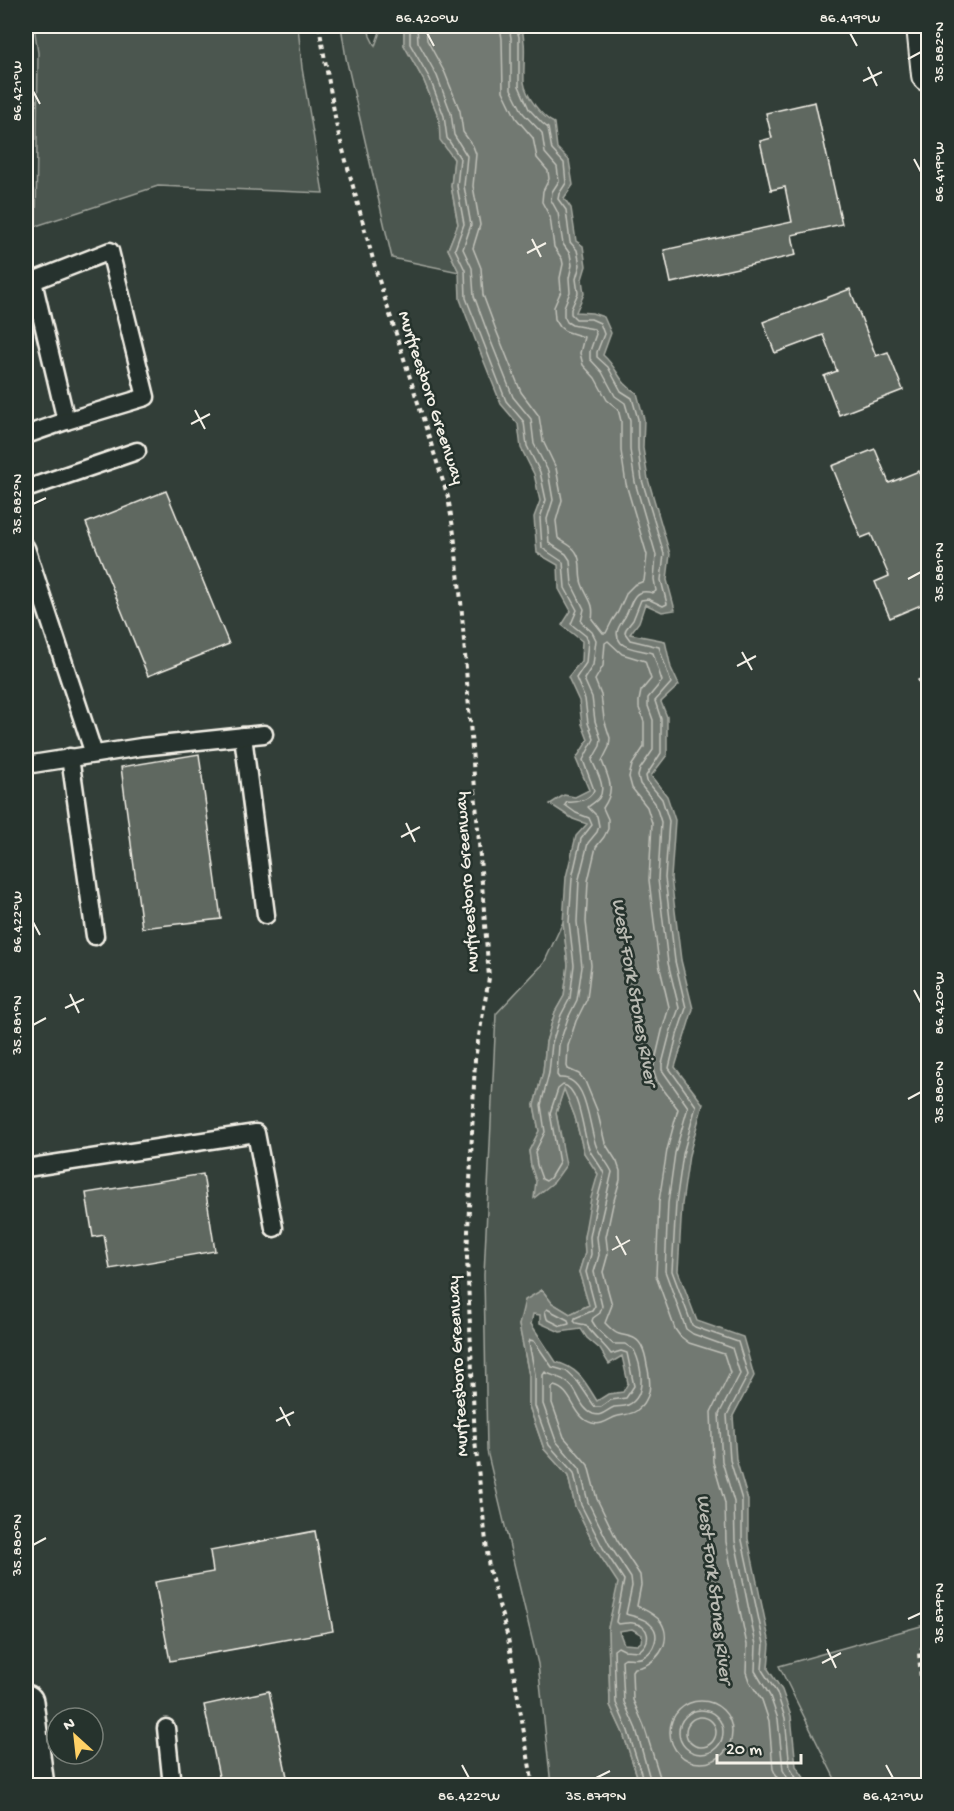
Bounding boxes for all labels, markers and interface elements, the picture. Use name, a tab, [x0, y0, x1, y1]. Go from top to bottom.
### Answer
text: 86.420°W	[395, 10, 459, 28]
text: 86.419°W	[820, 10, 881, 28]
text: 35.882°N	[931, 21, 949, 83]
text: 86.421°W	[9, 60, 27, 121]
text: 86.419°W	[931, 141, 949, 202]
street label: Murfreesboro Greenway	[392, 309, 468, 487]
text: 35.882°N	[9, 473, 27, 535]
text: 35.881°N	[931, 542, 949, 603]
street label: Murfreesboro Greenway	[451, 791, 485, 973]
text: 86.422°W	[9, 891, 27, 953]
water label: West Fork Stones River	[605, 897, 661, 1091]
text: 86.420°W	[931, 971, 949, 1035]
text: 35.881°N	[9, 995, 27, 1056]
text: 35.880°N	[931, 1061, 949, 1124]
street label: Murfreesboro Greenway	[444, 1275, 474, 1457]
water label: West Fork Stones River	[690, 1493, 736, 1688]
text: 35.880°N	[9, 1514, 27, 1577]
text: 35.879°N	[931, 1583, 949, 1644]
north arrow	[45, 1706, 105, 1766]
text: N	[61, 1715, 79, 1737]
scale bar	[717, 1727, 801, 1765]
text: 20 m	[726, 1740, 762, 1761]
text: 86.422°W	[438, 1788, 500, 1806]
text: 35.879°N	[565, 1788, 626, 1806]
text: 86.421°W	[863, 1788, 924, 1806]

